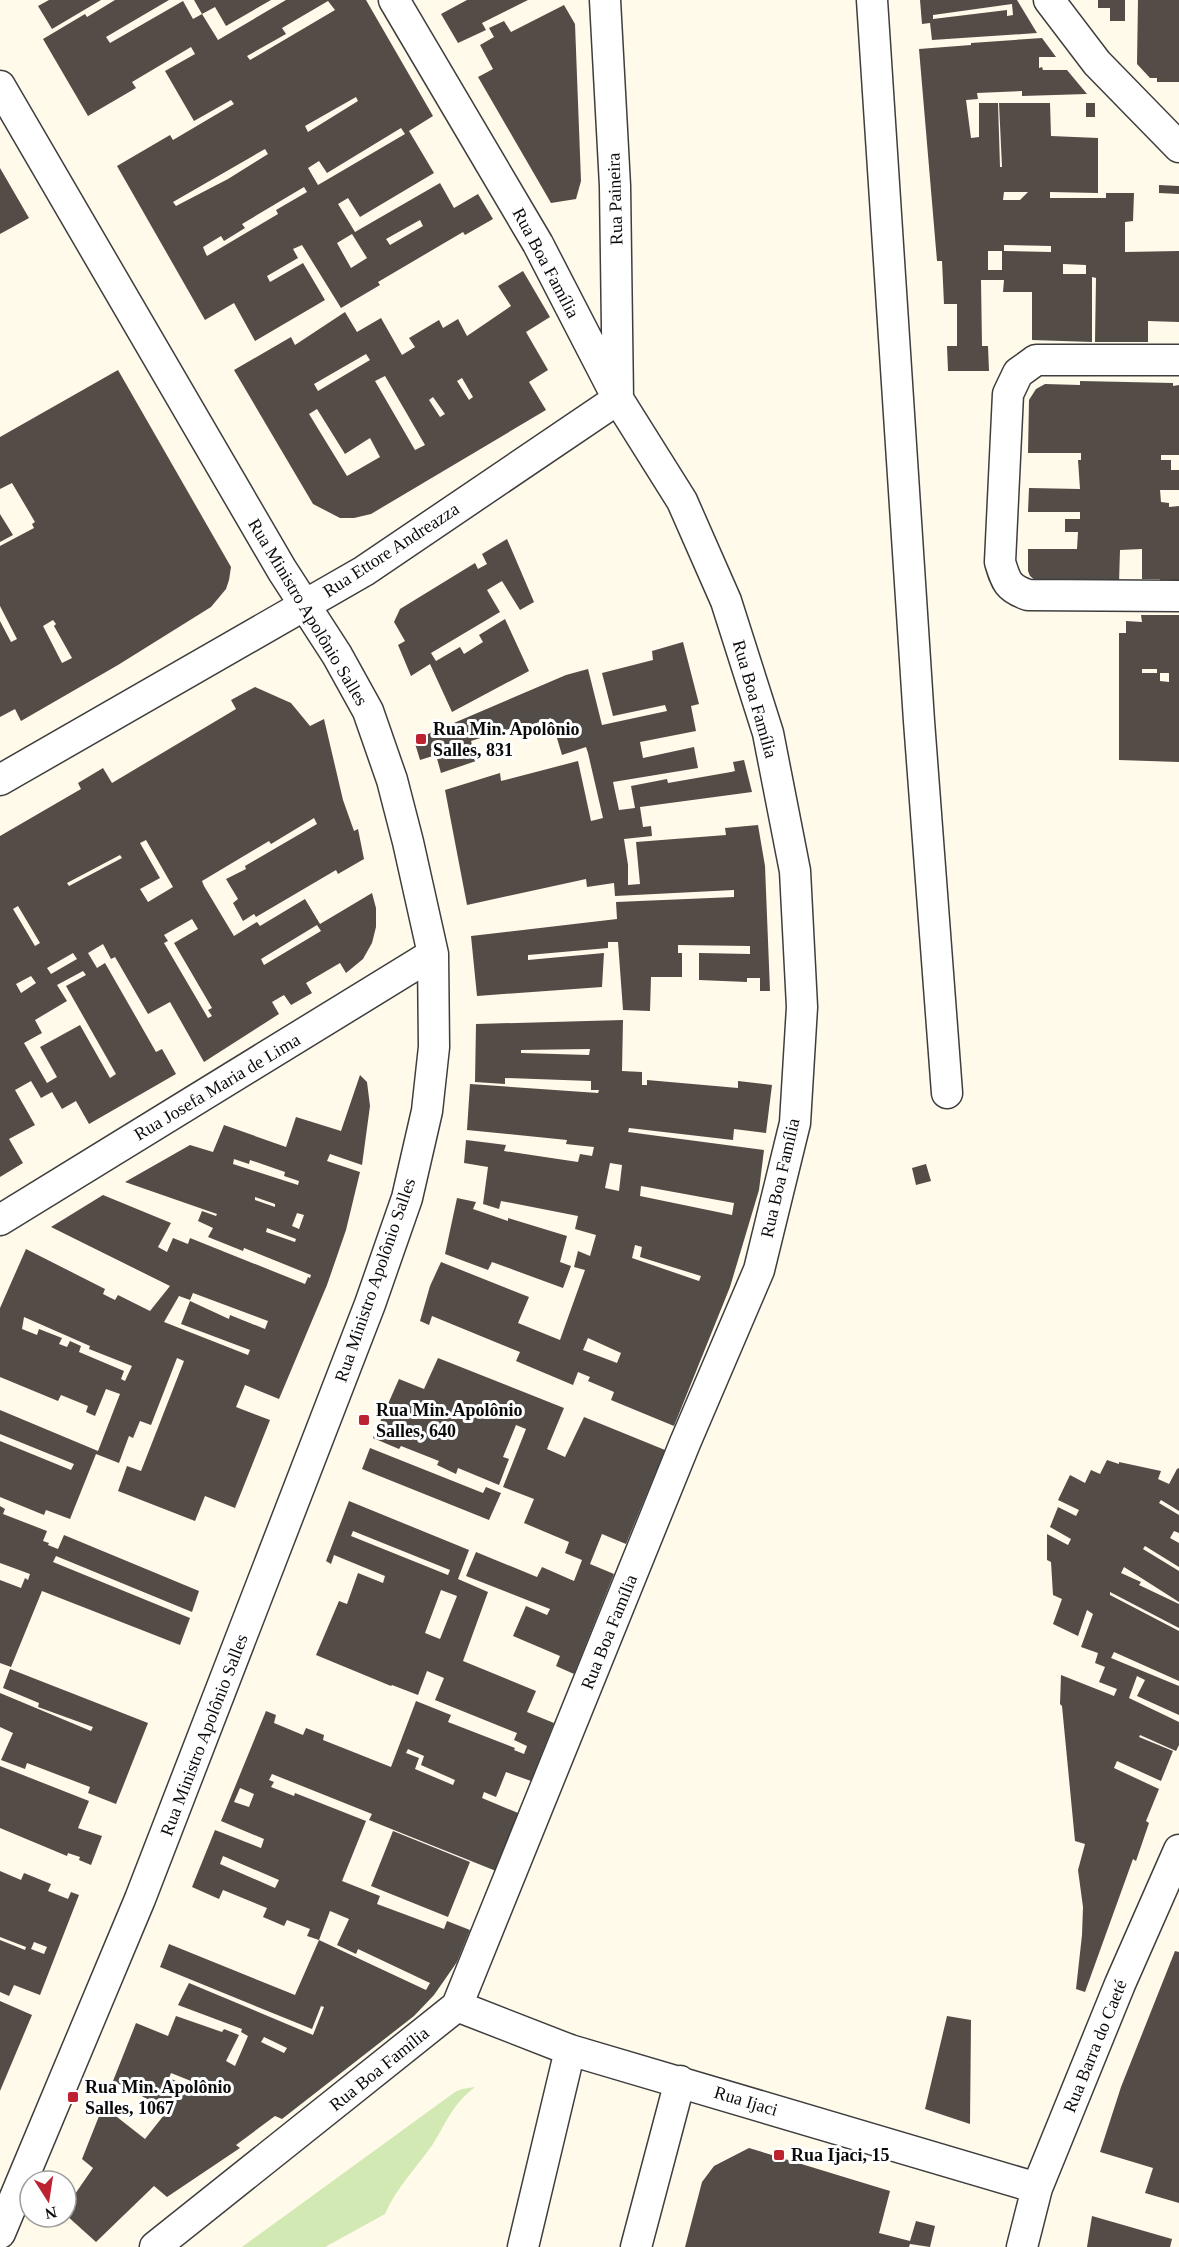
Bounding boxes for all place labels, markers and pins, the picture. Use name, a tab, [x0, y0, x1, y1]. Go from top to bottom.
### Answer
place label: Rua Min. Apolônio Salles, 831	[433, 719, 580, 760]
marker: Rua Min. Apolônio Salles, 831	[414, 732, 428, 746]
place label: Rua Min. Apolônio Salles, 640	[376, 1400, 523, 1441]
marker: Rua Min. Apolônio Salles, 640	[357, 1413, 371, 1427]
place label: Rua Min. Apolônio Salles, 1067	[85, 2077, 232, 2118]
marker: Rua Min. Apolônio Salles, 1067	[66, 2090, 80, 2104]
place label: Rua Ijaci, 15	[791, 2145, 890, 2165]
marker: Rua Ijaci, 15	[772, 2148, 786, 2162]

